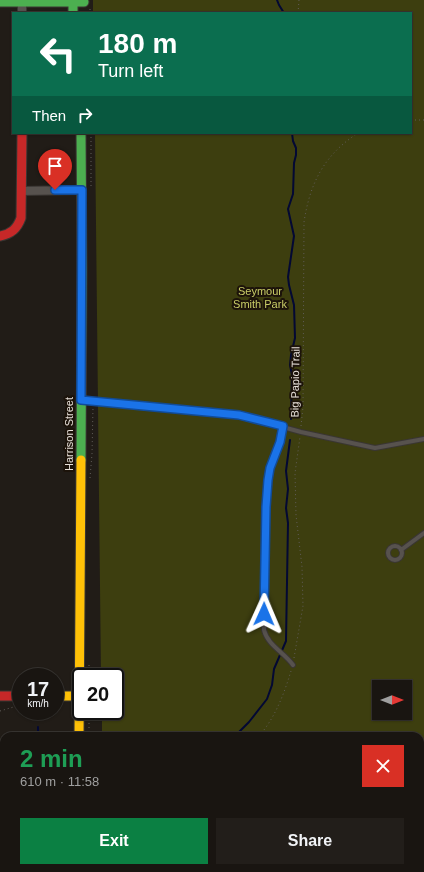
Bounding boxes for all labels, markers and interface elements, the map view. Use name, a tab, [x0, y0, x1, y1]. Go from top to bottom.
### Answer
icon: left	[32, 28, 84, 80]
text: 180 m	[98, 28, 177, 59]
text: Turn left	[98, 61, 163, 81]
icon: right	[74, 104, 96, 126]
text: Then	[32, 107, 66, 124]
pin	[38, 149, 72, 190]
icon: arrive	[44, 155, 66, 177]
park label: Seymour Smith Park	[233, 285, 287, 310]
street label: Big Papio Trail	[288, 346, 302, 418]
street label: Harrison Street	[63, 397, 75, 471]
position arrow	[243, 593, 285, 635]
speed limit sign: 20	[72, 668, 124, 720]
text: 17	[27, 678, 49, 700]
north arrow	[372, 680, 412, 720]
map controls	[372, 680, 412, 720]
text: km/h	[27, 698, 49, 709]
text: 2 min	[20, 745, 83, 772]
button: close	[362, 745, 404, 787]
text: 610 m · 11:58	[20, 774, 99, 789]
button: Exit	[20, 818, 208, 864]
button: Share	[216, 818, 404, 864]

